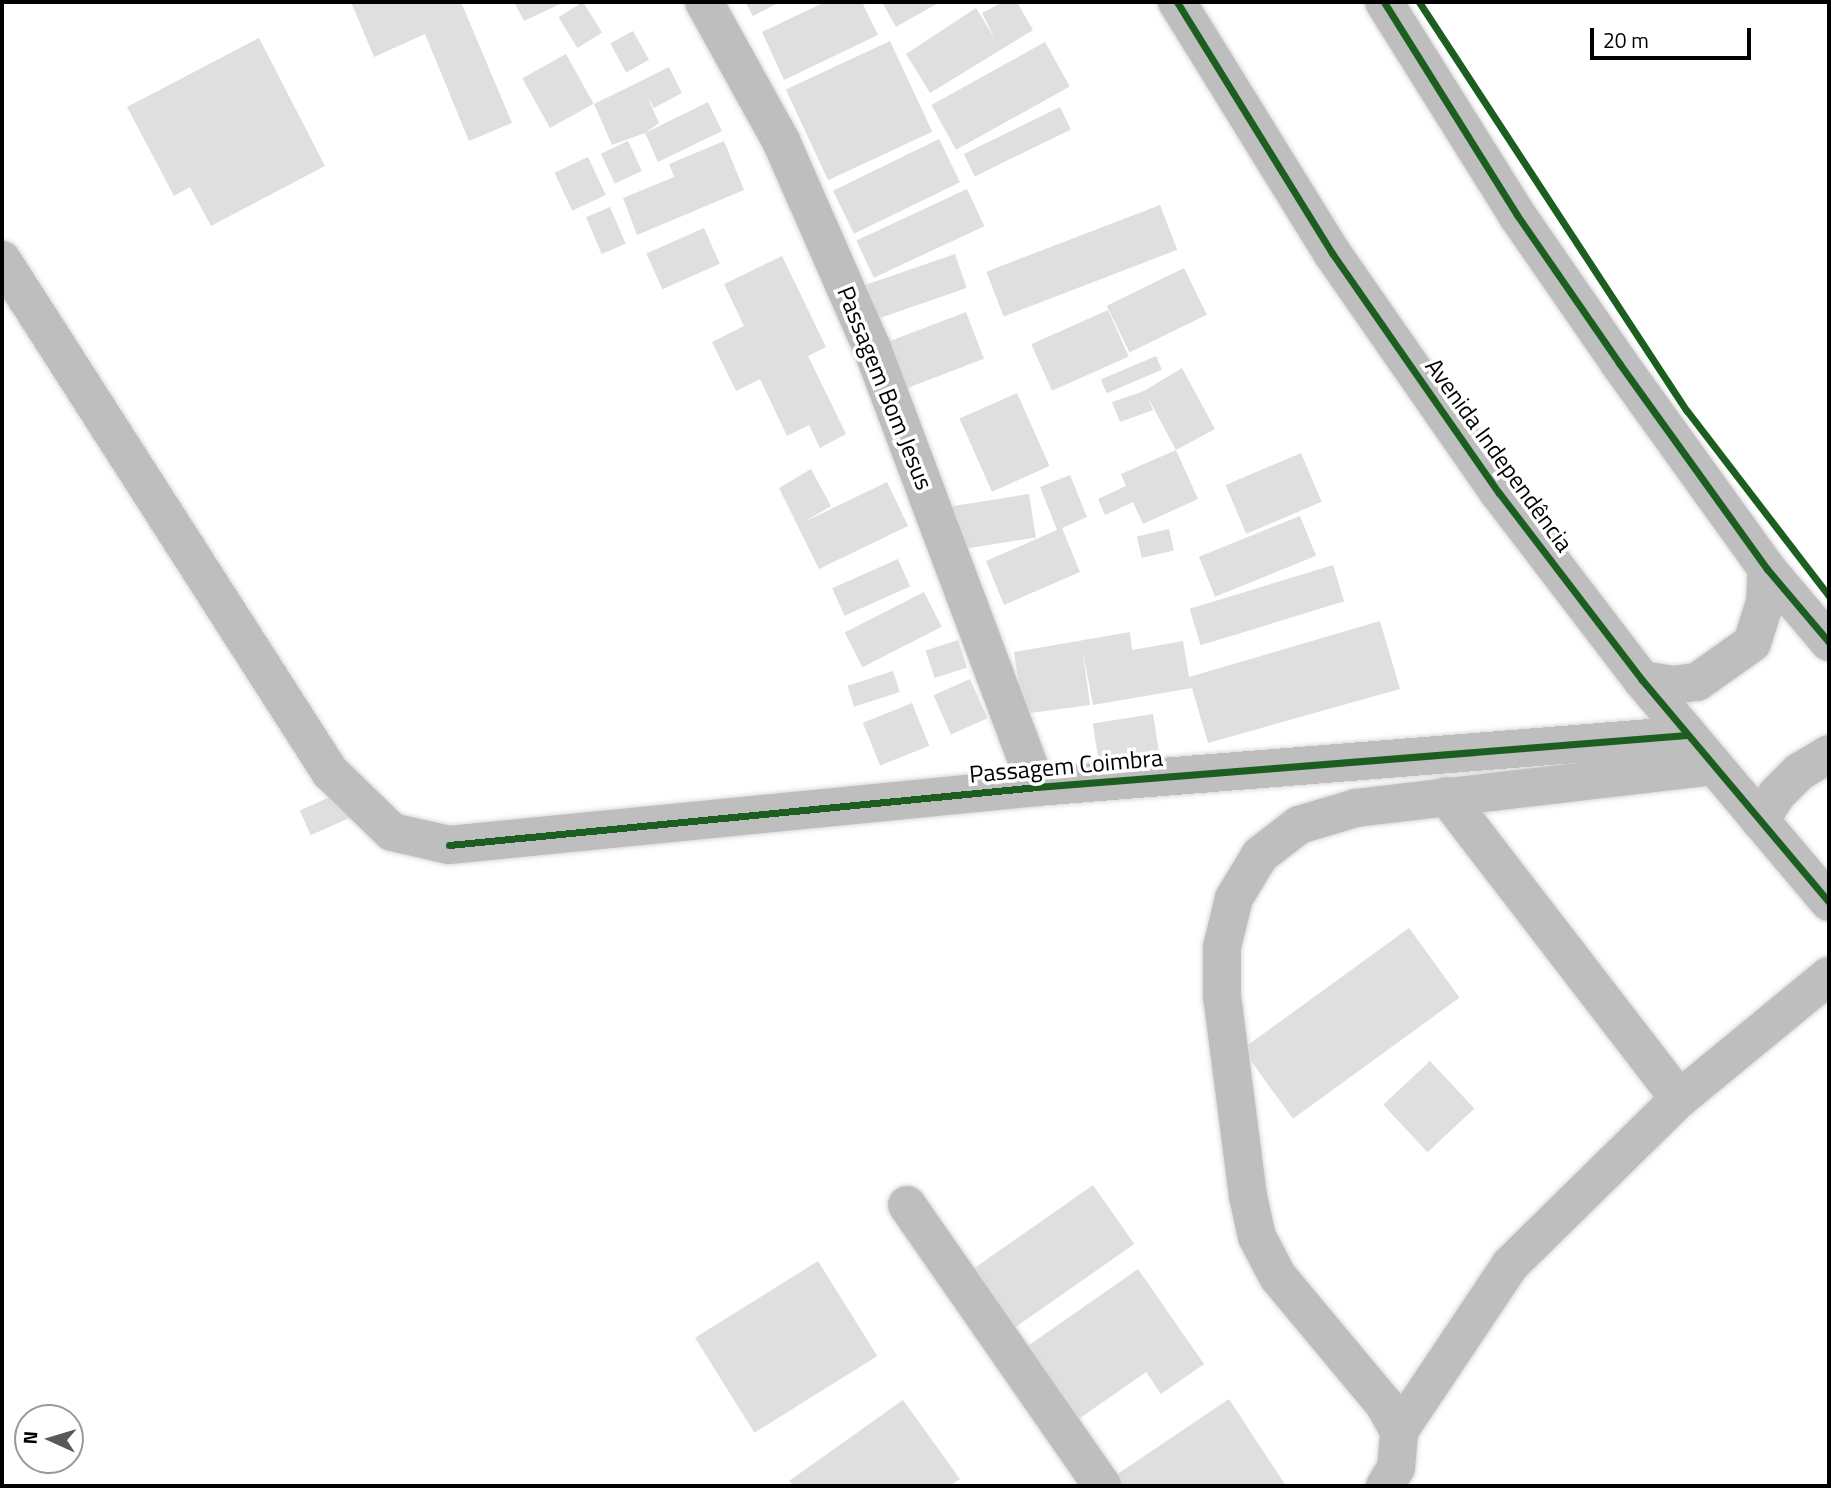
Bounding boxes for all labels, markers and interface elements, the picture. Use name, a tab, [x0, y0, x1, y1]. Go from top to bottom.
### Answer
scale bar	[1593, 14, 1754, 58]
text: 20 m	[1603, 24, 1649, 56]
street label: Passagem Bom Jesus	[831, 282, 939, 494]
street label: Avenida Independência	[1419, 353, 1579, 557]
street label: Passagem Coimbra	[968, 743, 1164, 789]
north arrow	[14, 1404, 84, 1474]
text: N	[15, 1430, 44, 1445]

